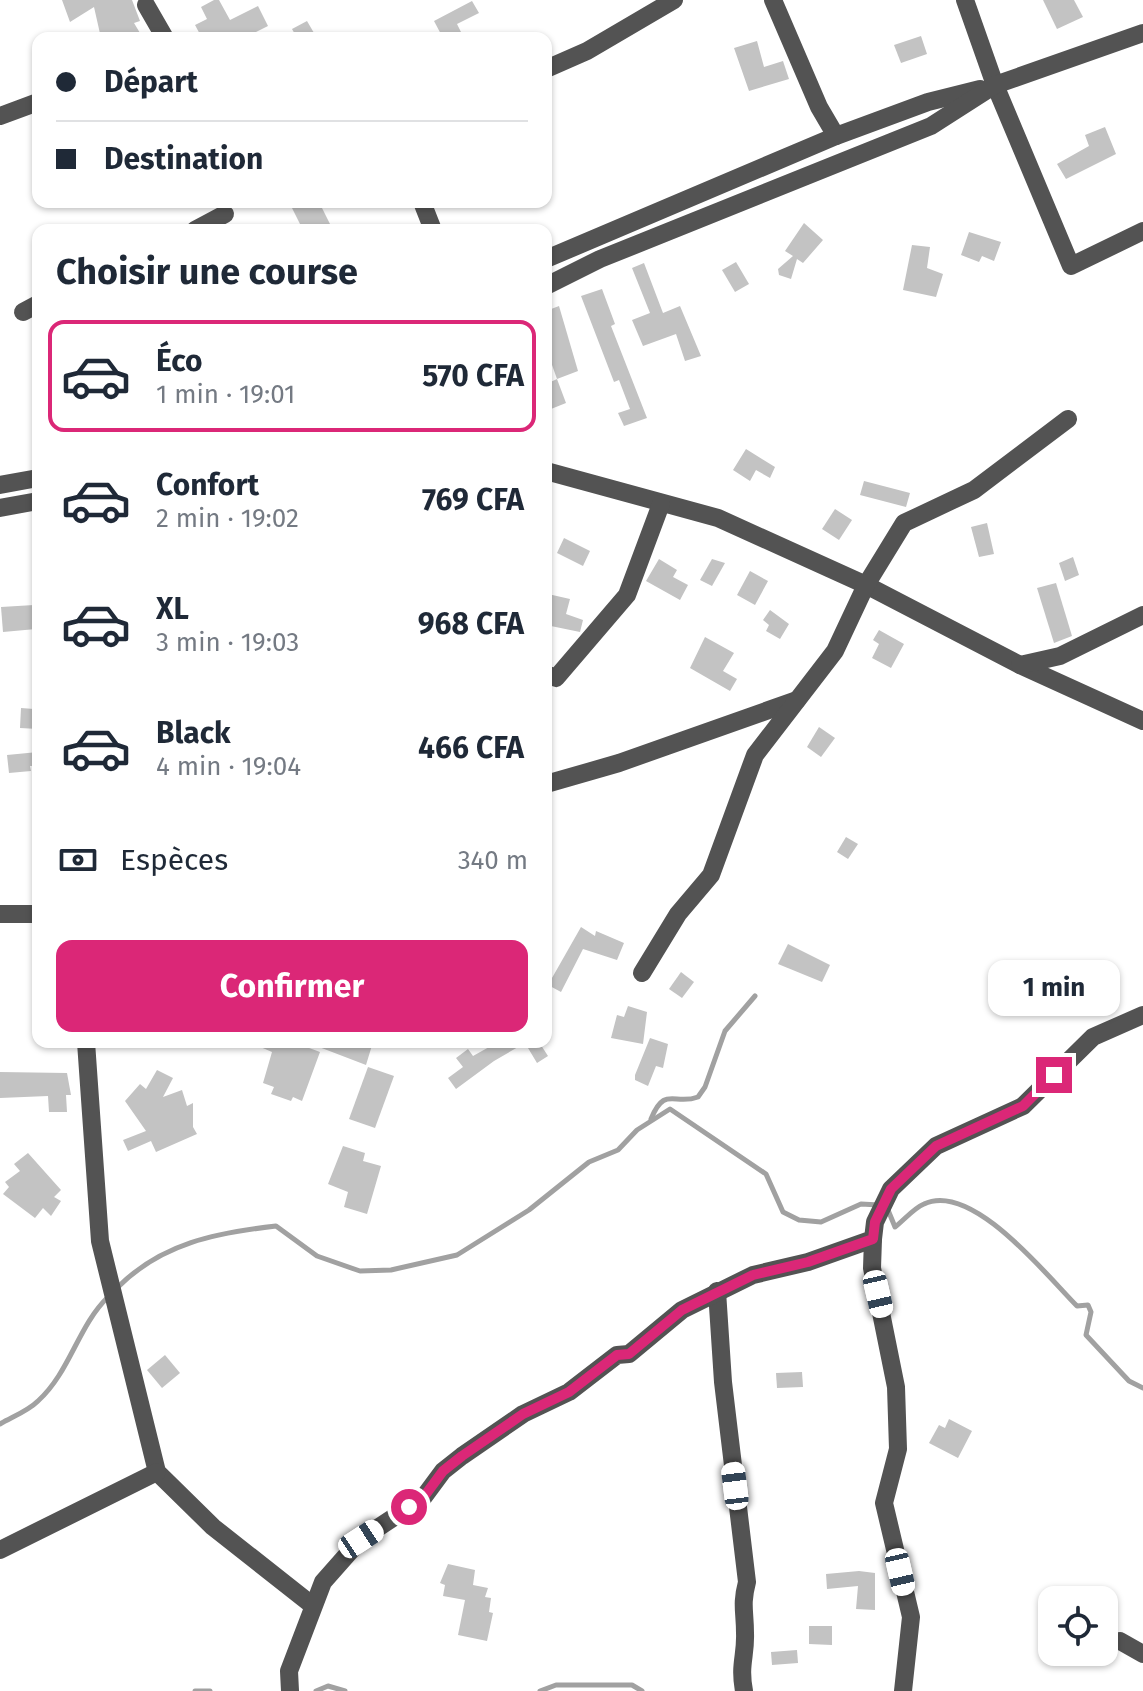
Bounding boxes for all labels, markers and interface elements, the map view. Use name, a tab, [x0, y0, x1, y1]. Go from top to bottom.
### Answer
text: Départ	[104, 64, 198, 100]
text: Destination	[104, 141, 263, 177]
text: Choisir une course	[56, 250, 358, 294]
icon: car	[60, 340, 132, 412]
text: Éco	[156, 343, 202, 379]
text: 570 CFA	[422, 358, 524, 394]
text: 1 min · 19:01	[156, 379, 295, 410]
icon: car	[60, 464, 132, 536]
text: Confort	[156, 467, 259, 503]
text: 769 CFA	[422, 482, 524, 518]
text: 2 min · 19:02	[156, 503, 299, 534]
icon: car	[60, 588, 132, 660]
text: XL	[156, 591, 189, 627]
text: 968 CFA	[418, 606, 524, 642]
text: 3 min · 19:03	[156, 627, 299, 658]
icon: car	[60, 712, 132, 784]
text: Black	[156, 715, 231, 751]
text: 466 CFA	[418, 730, 524, 766]
text: 4 min · 19:04	[156, 751, 301, 782]
icon: cash	[56, 838, 100, 882]
text: Espèces	[120, 842, 228, 878]
text: 340 m	[458, 845, 528, 876]
button: Confirmer	[56, 940, 528, 1032]
callout: 1 min	[988, 959, 1120, 1015]
text: 1 min	[1023, 972, 1085, 1003]
route end	[1036, 1057, 1072, 1093]
car	[861, 1268, 895, 1320]
car	[720, 1461, 750, 1511]
route start	[391, 1489, 427, 1525]
car	[334, 1516, 388, 1562]
car	[883, 1546, 917, 1598]
map controls	[1038, 1586, 1118, 1666]
button: locate	[1038, 1586, 1118, 1666]

